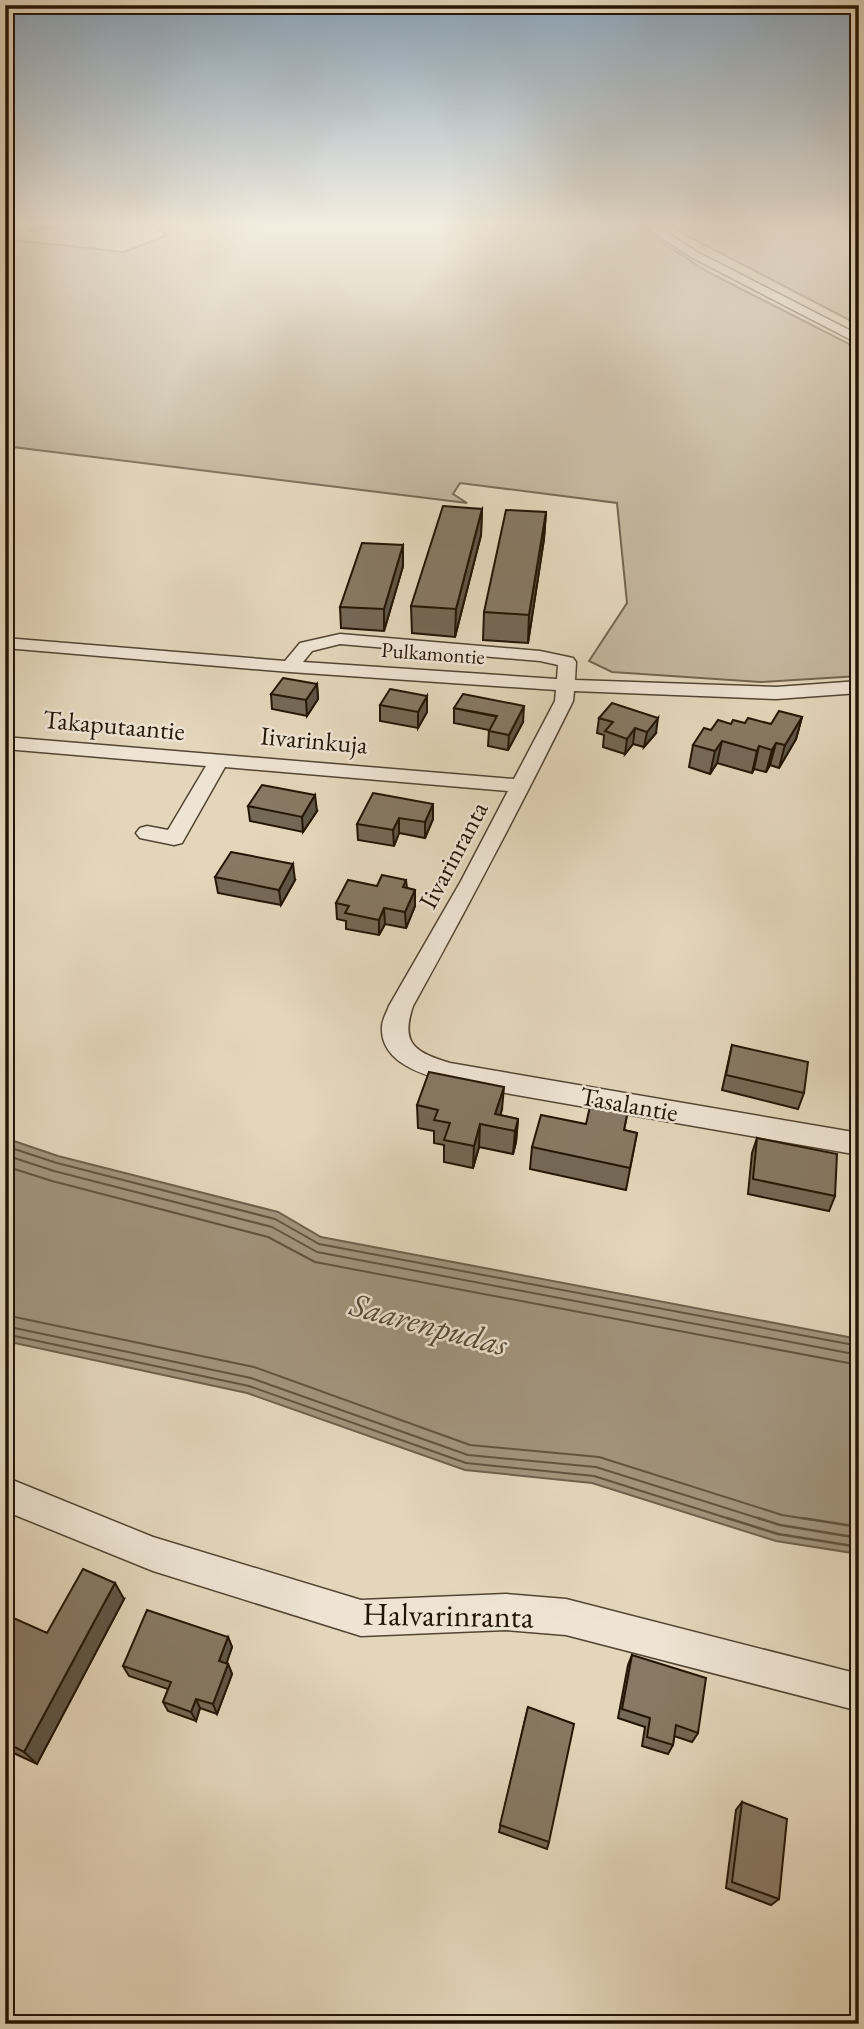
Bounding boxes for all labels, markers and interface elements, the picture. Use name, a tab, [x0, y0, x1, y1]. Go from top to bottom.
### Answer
street label: Pulkamontie	[380, 636, 486, 670]
street label: Takaputaantie	[42, 702, 186, 748]
street label: Iivarinkuja	[259, 718, 370, 762]
street label: Iivarinranta	[411, 795, 496, 915]
street label: Tasalantie	[577, 1079, 681, 1129]
water label: Saarenpudas	[345, 1282, 513, 1366]
street label: Halvarinranta	[362, 1593, 534, 1637]

